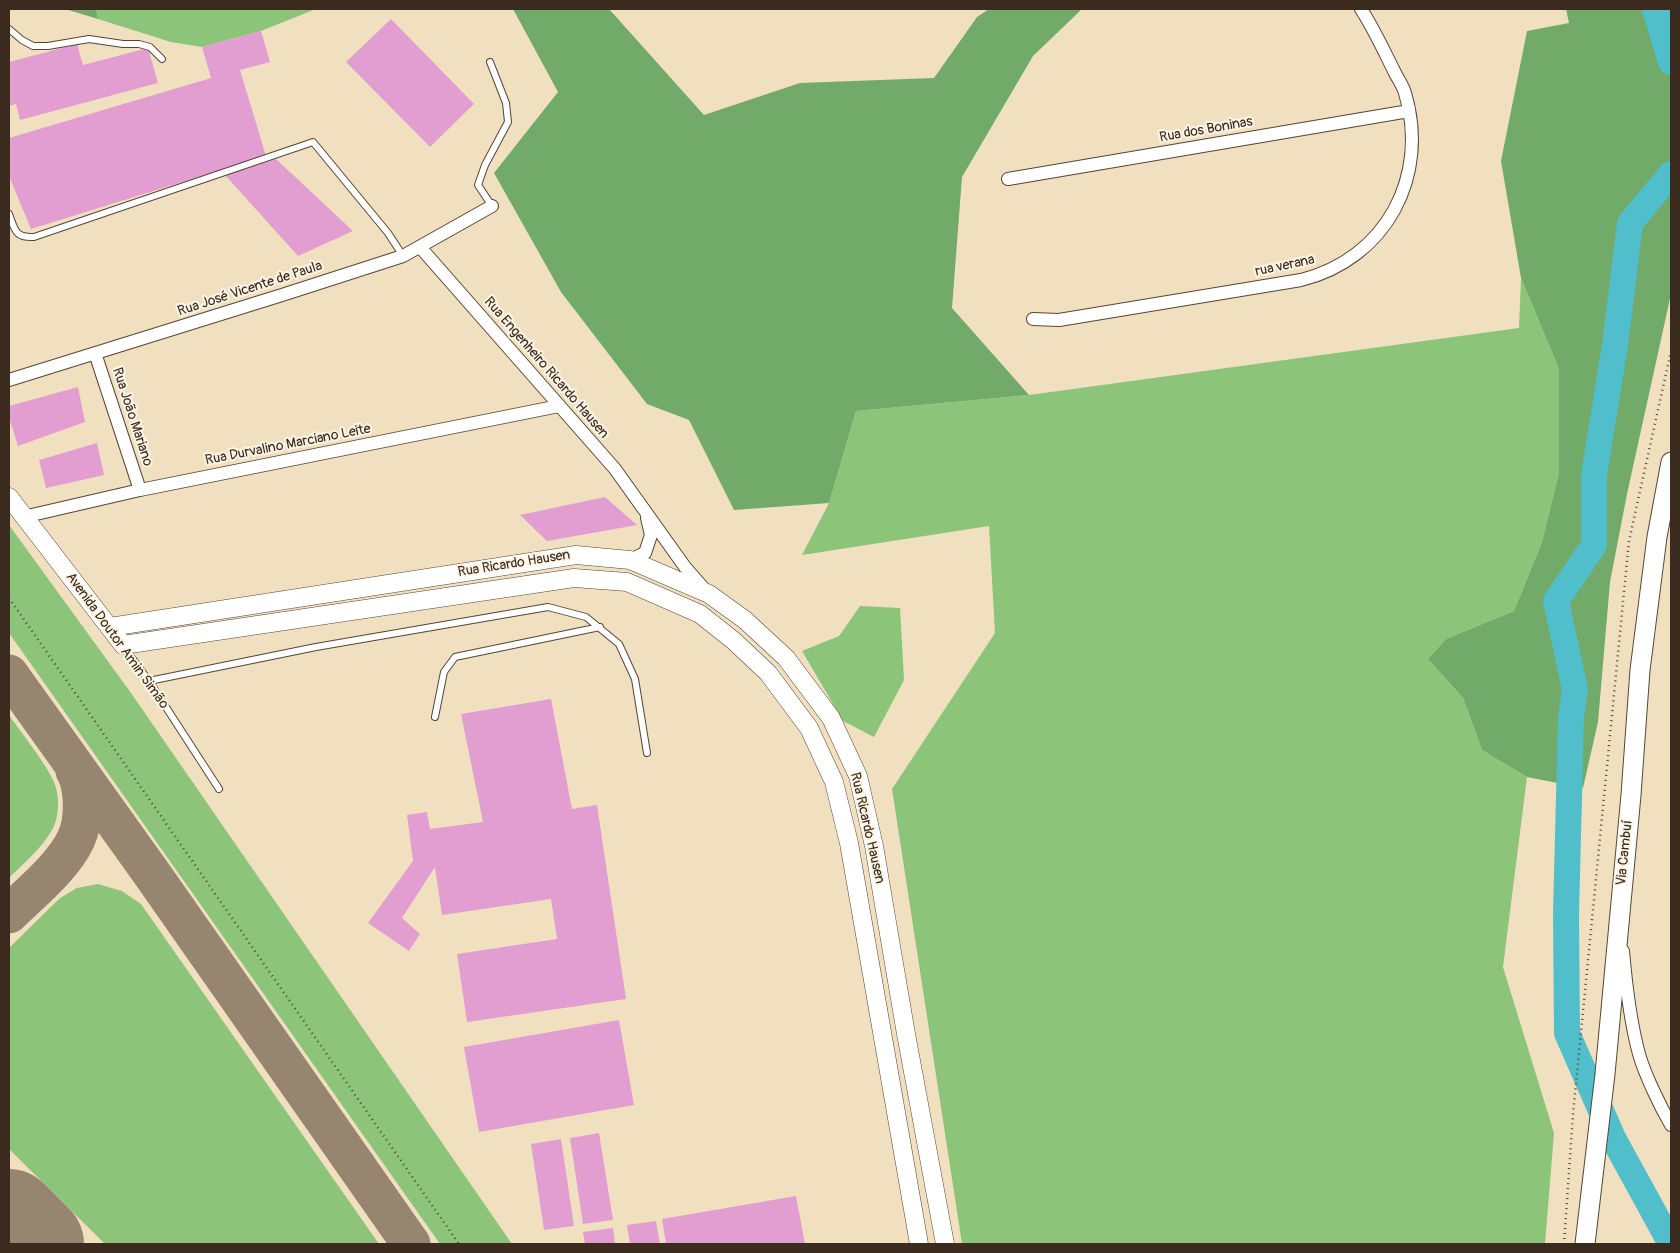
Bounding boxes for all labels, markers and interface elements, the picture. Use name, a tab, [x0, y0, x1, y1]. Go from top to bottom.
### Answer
street label: Rua dos Boninas	[1158, 114, 1254, 146]
street label: rua verana	[1254, 252, 1316, 280]
street label: Rua José Vicente de Paula	[176, 258, 324, 320]
street label: Rua Engenheiro Ricardo Hausen	[480, 294, 612, 442]
street label: Rua João Mariano	[108, 366, 156, 468]
street label: Rua Durvalino Marciano Leite	[204, 421, 372, 469]
street label: Rua Ricardo Hausen	[457, 547, 571, 581]
street label: Avenida Doutor Amin Simão	[62, 569, 172, 713]
street label: Rua Ricardo Hausen	[846, 771, 888, 885]
street label: Via Cambuí	[1613, 819, 1637, 887]

